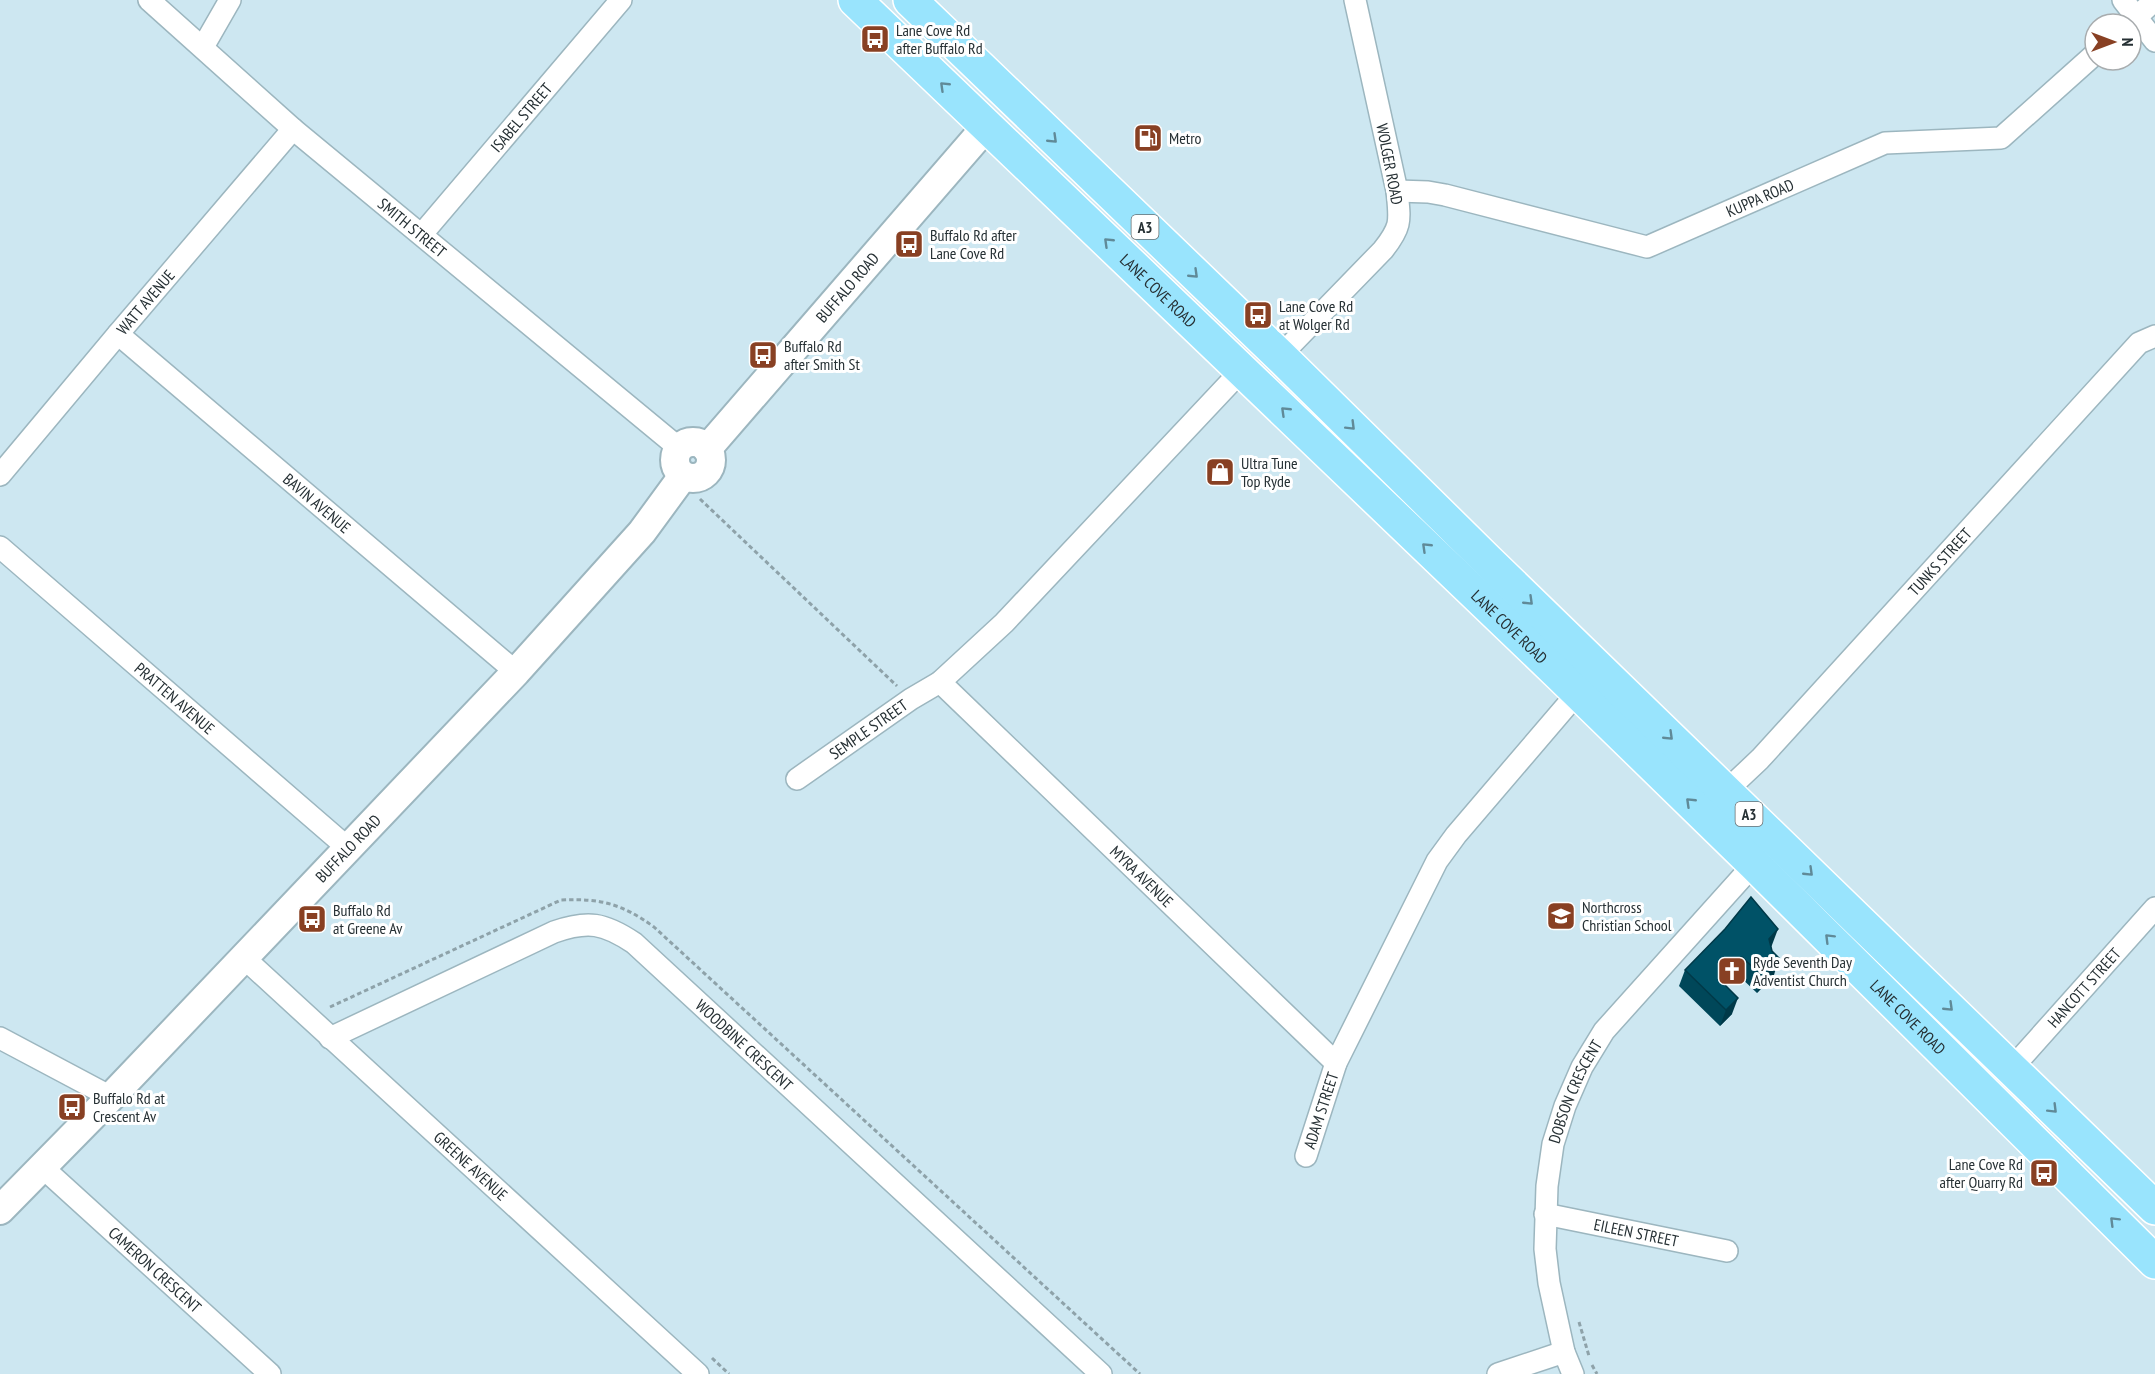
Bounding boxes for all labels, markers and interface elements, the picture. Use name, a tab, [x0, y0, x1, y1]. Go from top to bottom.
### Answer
north arrow	[2083, 12, 2143, 72]
place label: Lane Cove Rd after Buffalo Rd	[896, 20, 983, 58]
bus stop icon: Lane Cove Rd after Buffalo Rd	[859, 23, 891, 55]
text: N	[2118, 38, 2138, 46]
street label: ISABEL STREET	[486, 79, 556, 156]
one-way arrow	[941, 82, 951, 93]
fuel station icon: Metro	[1132, 122, 1164, 154]
street label: WOLGER ROAD	[1372, 122, 1408, 206]
place label: Metro	[1169, 128, 1202, 148]
one-way arrow	[1046, 132, 1056, 143]
street label: KUPPA ROAD	[1723, 174, 1797, 221]
street label: SMITH STREET	[374, 194, 450, 262]
road number: A3	[1132, 215, 1158, 239]
place label: Buffalo Rd after Lane Cove Rd	[930, 225, 1017, 263]
bus stop icon: Buffalo Rd after Lane Cove Rd	[893, 228, 925, 260]
one-way arrow	[1104, 239, 1115, 250]
street label: BUFFALO ROAD	[811, 248, 883, 326]
street label: LANE COVE ROAD	[1116, 249, 1201, 332]
street label: WATT AVENUE	[112, 265, 179, 339]
one-way arrow	[1186, 266, 1197, 277]
place label: Lane Cove Rd at Wolger Rd	[1279, 296, 1353, 334]
bus stop icon: Lane Cove Rd at Wolger Rd	[1242, 299, 1274, 331]
place label: Buffalo Rd after Smith St	[784, 336, 860, 374]
bus stop icon: Buffalo Rd after Smith St	[747, 339, 779, 371]
one-way arrow	[1282, 408, 1293, 419]
one-way arrow	[1344, 419, 1355, 430]
place label: Ultra Tune Top Ryde	[1241, 453, 1298, 491]
shop icon: Ultra Tune Top Ryde	[1204, 456, 1236, 488]
street label: BAVIN AVENUE	[279, 469, 355, 537]
street label: TUNKS STREET	[1904, 524, 1976, 600]
one-way arrow	[1422, 543, 1433, 554]
street label: LANE COVE ROAD	[1467, 585, 1552, 668]
one-way arrow	[1521, 593, 1532, 604]
street label: PRATTEN AVENUE	[131, 658, 219, 738]
street label: SEMPLE STREET	[825, 695, 911, 763]
one-way arrow	[1661, 729, 1672, 740]
one-way arrow	[1686, 798, 1697, 809]
road number: A3	[1736, 802, 1762, 826]
street label: BUFFALO ROAD	[311, 810, 385, 886]
street label: MYRA AVENUE	[1106, 841, 1178, 911]
one-way arrow	[1802, 865, 1812, 876]
place label: Northcross Christian School	[1582, 897, 1672, 935]
place label: Buffalo Rd at Greene Av	[333, 900, 403, 938]
school or university icon: Northcross Christian School	[1545, 900, 1577, 932]
bus stop icon: Buffalo Rd at Greene Av	[296, 903, 328, 935]
one-way arrow	[1825, 935, 1836, 946]
street label: HANCOTT STREET	[2043, 943, 2125, 1031]
place label: Ryde Seventh Day Adventist Church	[1753, 952, 1852, 990]
church icon: Ryde Seventh Day Adventist Church	[1716, 955, 1748, 987]
street label: LANE COVE ROAD	[1866, 975, 1950, 1059]
street label: WOODBINE CRESCENT	[691, 995, 797, 1095]
one-way arrow	[1942, 1000, 1953, 1011]
street label: DOBSON CRESCENT	[1544, 1036, 1606, 1146]
street label: ADAM STREET	[1299, 1069, 1342, 1151]
place label: Buffalo Rd at Crescent Av	[93, 1088, 166, 1126]
bus stop icon: Buffalo Rd at Crescent Av	[56, 1091, 88, 1123]
one-way arrow	[2046, 1101, 2057, 1112]
street label: GREENE AVENUE	[430, 1127, 512, 1205]
place label: Lane Cove Rd after Quarry Rd	[1940, 1154, 2023, 1192]
bus stop icon: Lane Cove Rd after Quarry Rd	[2028, 1157, 2060, 1189]
street label: EILEEN STREET	[1592, 1214, 1680, 1251]
one-way arrow	[2110, 1217, 2121, 1228]
street label: CAMERON CRESCENT	[104, 1222, 206, 1317]

